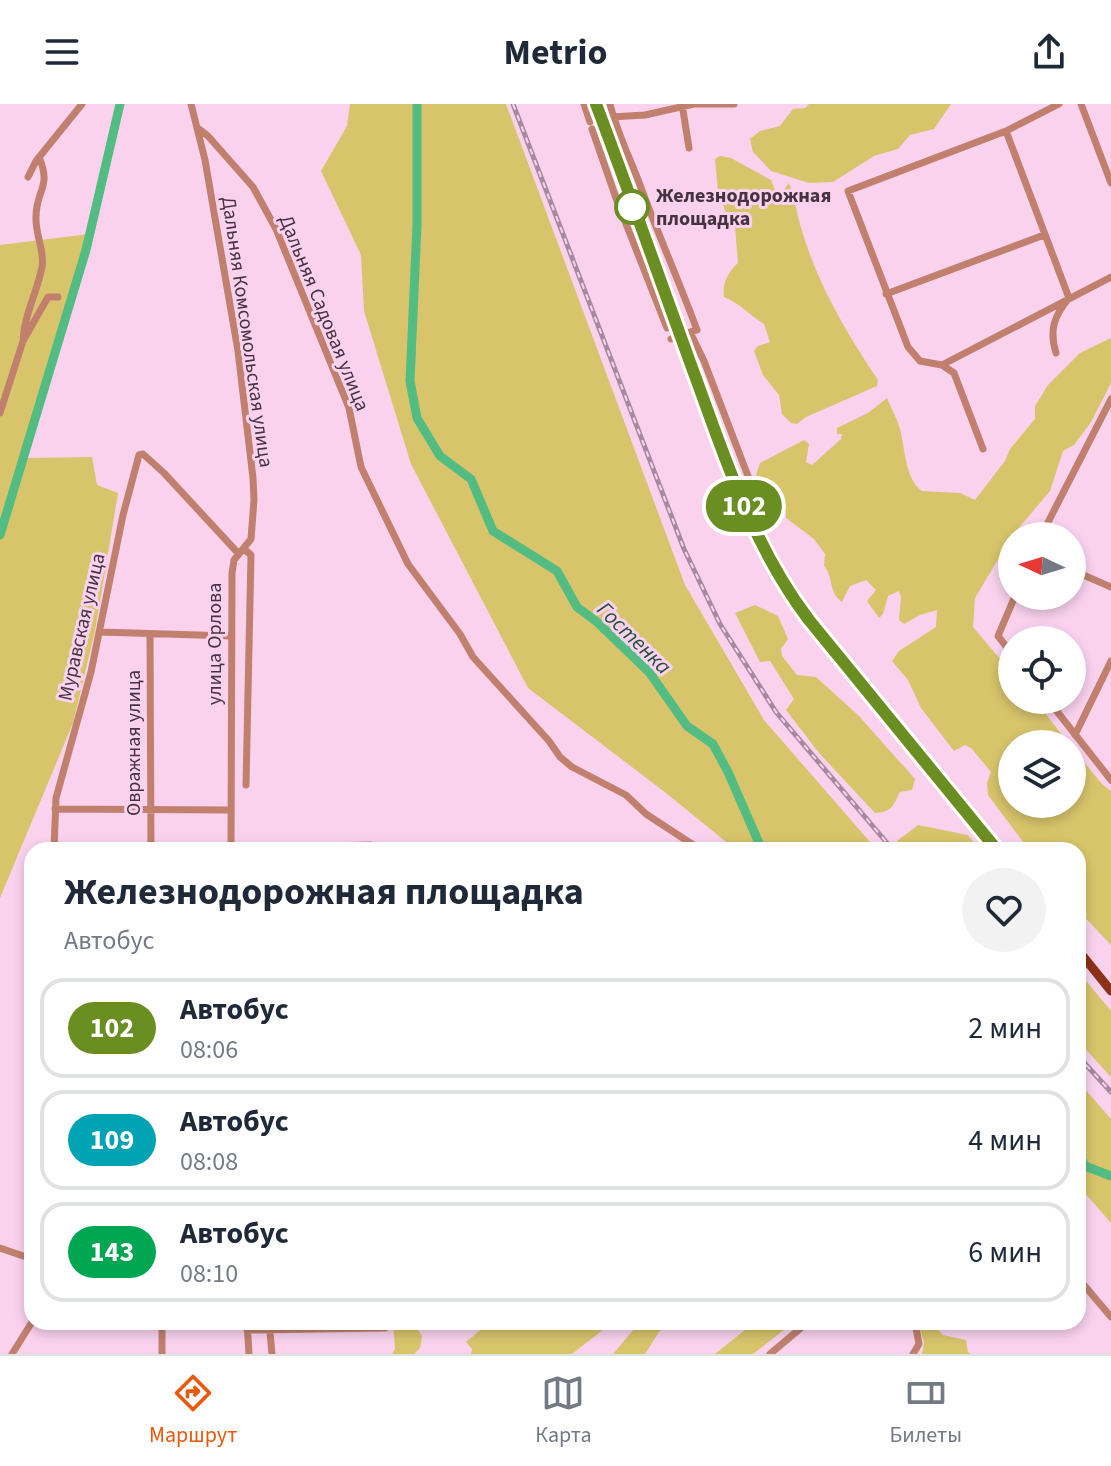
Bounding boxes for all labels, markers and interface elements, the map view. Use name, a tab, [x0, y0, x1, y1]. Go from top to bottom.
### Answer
text: Metrio	[504, 27, 607, 78]
icon: menu	[40, 30, 84, 74]
icon: share	[1027, 30, 1071, 74]
place label: Железнодорожная площадка	[656, 182, 831, 233]
marker: Железнодорожная площадка	[615, 190, 649, 224]
street label: Дальняя Комсомольская улица	[214, 195, 280, 469]
street label: Дальняя Садовая улица	[272, 211, 376, 415]
line badge: 102	[698, 480, 790, 532]
text: 102	[722, 486, 766, 526]
north arrow	[998, 522, 1086, 610]
map controls	[998, 522, 1086, 818]
street label: Муравская улица	[51, 550, 113, 704]
street label: улица Орлова	[201, 583, 229, 705]
water label: Гостенка	[589, 594, 679, 682]
button: locate	[998, 626, 1086, 714]
street label: Овражная улица	[120, 670, 148, 816]
button: layers	[998, 730, 1086, 818]
text: Железнодорожная площадка	[64, 865, 584, 919]
button: heart	[962, 868, 1046, 952]
text: Автобус	[64, 922, 154, 959]
text: Автобус	[180, 988, 289, 1031]
text: 2 мин	[968, 1007, 1042, 1050]
text: 102	[90, 1008, 134, 1048]
text: 08:06	[180, 1031, 238, 1068]
text: Автобус	[180, 1100, 289, 1143]
text: 4 мин	[968, 1119, 1042, 1162]
text: 109	[90, 1120, 134, 1160]
text: 08:08	[180, 1143, 238, 1180]
text: Автобус	[180, 1212, 289, 1255]
text: 6 мин	[968, 1231, 1042, 1274]
text: 143	[90, 1232, 134, 1272]
text: 08:10	[180, 1255, 238, 1292]
tab: Маршрут	[149, 1371, 237, 1451]
tab: Карта	[535, 1371, 592, 1451]
tab: Билеты	[890, 1371, 962, 1451]

